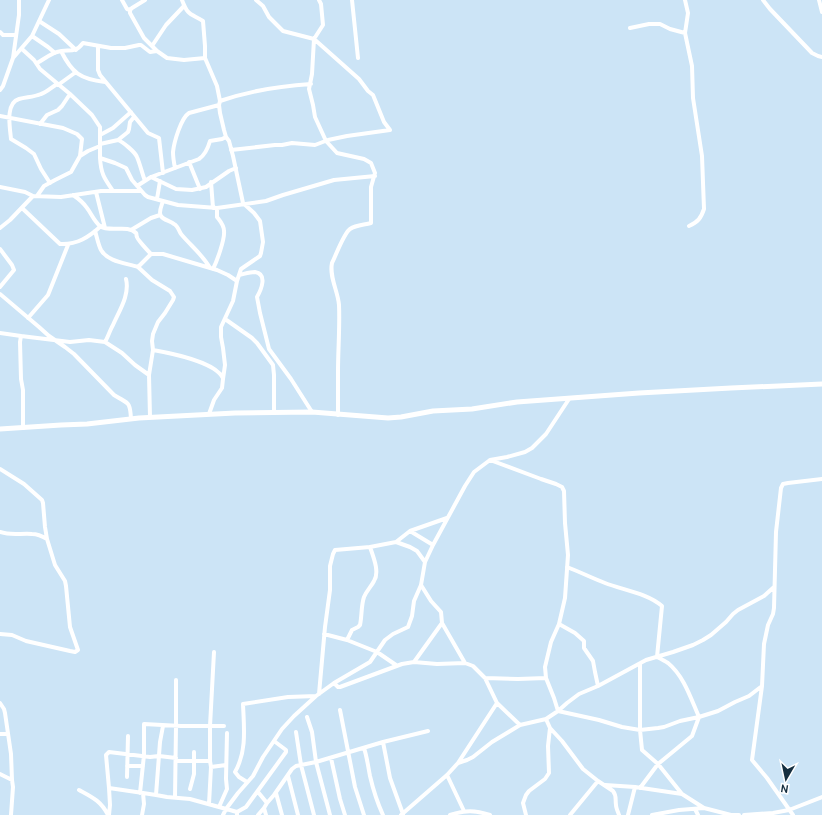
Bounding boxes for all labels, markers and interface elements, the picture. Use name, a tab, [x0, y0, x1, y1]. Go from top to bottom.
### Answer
north arrow	[766, 759, 806, 799]
text: N	[779, 781, 789, 796]

